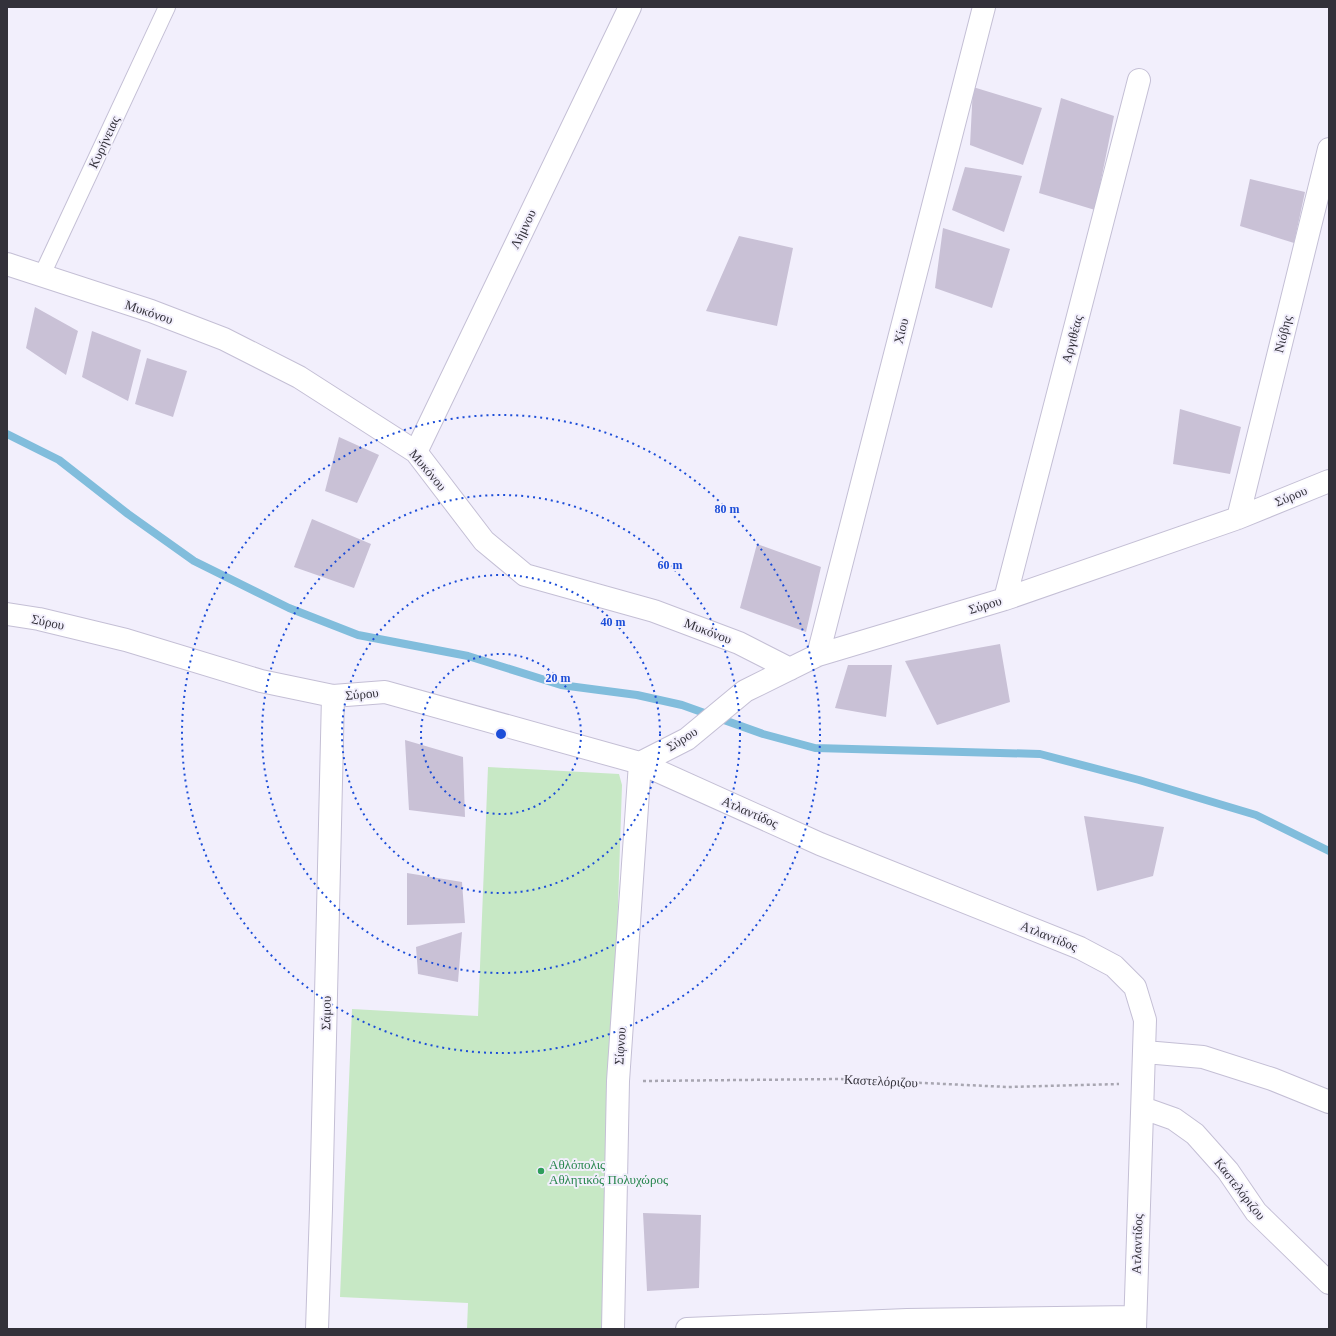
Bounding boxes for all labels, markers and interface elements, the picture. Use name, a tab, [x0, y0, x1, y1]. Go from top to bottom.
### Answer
street label: Κυρήνειας	[85, 113, 123, 171]
street label: Λήμνου	[507, 207, 539, 251]
street label: Μυκόνου	[123, 297, 175, 327]
street label: Αργιθέας	[1058, 313, 1086, 364]
street label: Νιόβης	[1271, 313, 1295, 354]
street label: Χίου	[891, 317, 911, 345]
street label: Μυκόνου	[406, 446, 450, 494]
street label: Σύρου	[1273, 483, 1309, 509]
text: 80 m	[715, 502, 740, 516]
text: 60 m	[658, 558, 683, 572]
street label: Σύρου	[967, 593, 1003, 617]
street label: Σύρου	[30, 611, 66, 633]
text: 40 m	[601, 615, 626, 629]
street label: Μυκόνου	[682, 615, 734, 647]
text: 20 m	[546, 671, 571, 685]
street label: Σύρου	[345, 685, 379, 703]
street label: Σύρου	[664, 724, 700, 754]
centre of rings	[494, 727, 508, 741]
street label: Ατλαντίδος	[719, 793, 781, 831]
street label: Ατλαντίδος	[1018, 918, 1080, 955]
street label: Σάμου	[318, 996, 334, 1030]
street label: Σίφνου	[611, 1027, 629, 1065]
street label: Καστελόριζου	[844, 1072, 918, 1090]
street label: Καστελόριζου	[1211, 1155, 1269, 1223]
place label: Αθλόπολις Αθλητικός Πολυχώρος	[549, 1157, 669, 1187]
marker: Αθλόπολις Αθλητικός Πολυχώρος	[536, 1166, 546, 1176]
street label: Ατλαντίδος	[1128, 1213, 1146, 1274]

